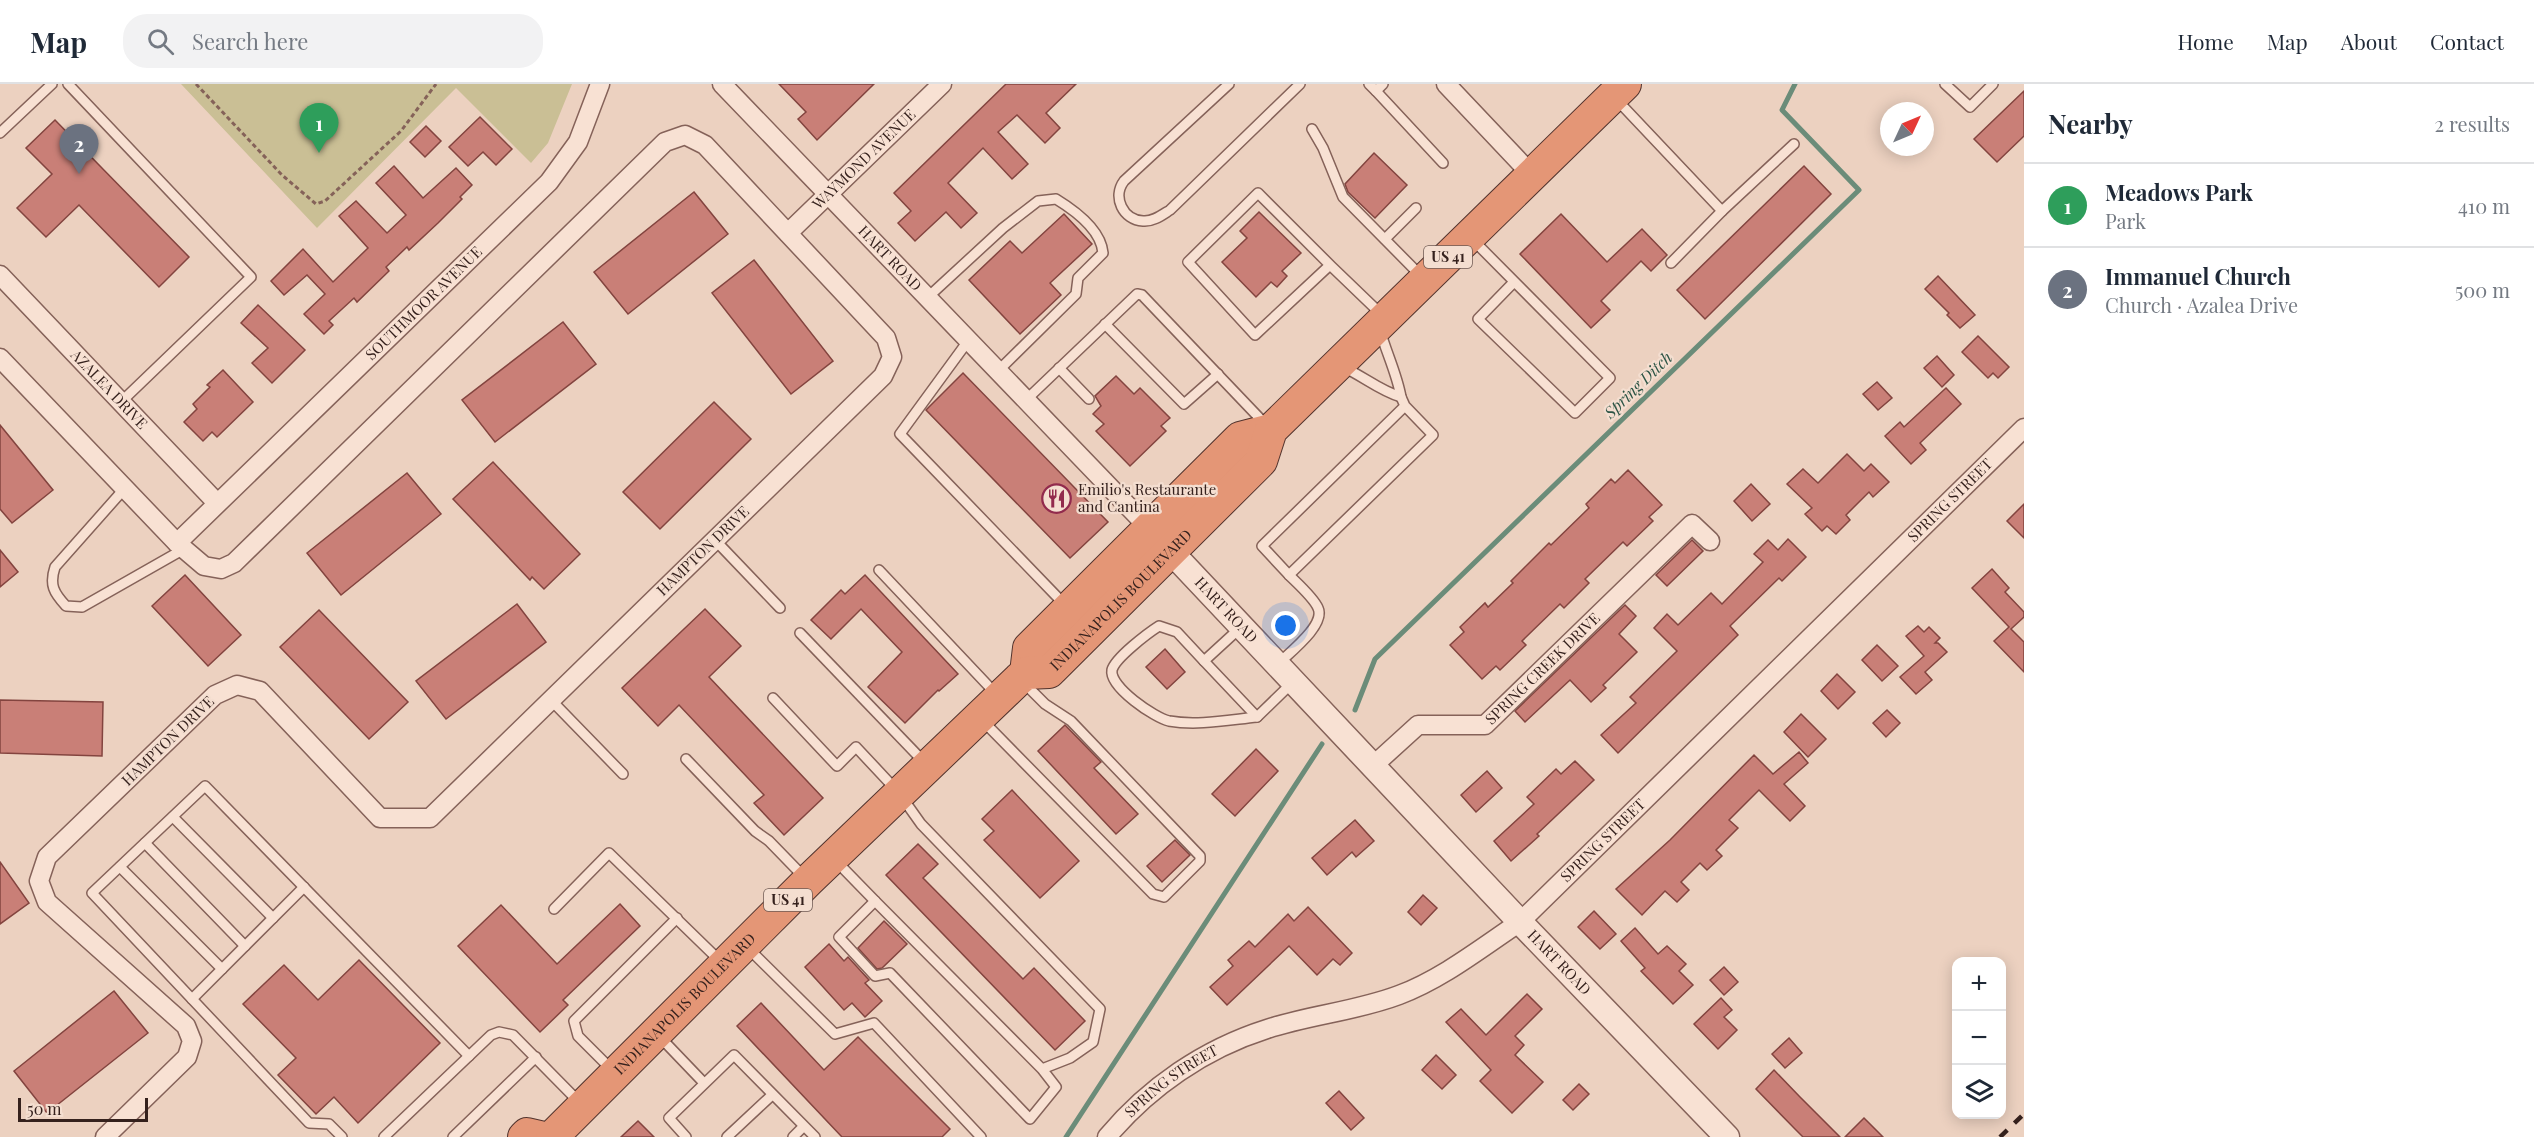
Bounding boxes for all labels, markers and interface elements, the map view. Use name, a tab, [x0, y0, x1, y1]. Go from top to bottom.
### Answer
search box	[123, 14, 543, 68]
text: Map	[30, 23, 87, 60]
icon: search	[144, 25, 177, 58]
text: Search here	[192, 26, 308, 56]
text: Home	[2178, 27, 2234, 55]
text: Map	[2267, 27, 2308, 55]
text: About	[2341, 27, 2397, 55]
text: Contact	[2430, 27, 2504, 55]
north arrow	[1880, 102, 1934, 156]
pin: 1	[300, 104, 338, 153]
street label: WAYMOND AVENUE	[807, 104, 919, 214]
text: Nearby	[2048, 106, 2133, 141]
text: 2 results	[2435, 110, 2510, 137]
pin: 2	[60, 124, 98, 174]
text: Meadows Park	[2105, 177, 2253, 207]
text: 1	[2064, 192, 2071, 219]
text: 410 m	[2458, 192, 2510, 219]
text: Park	[2105, 207, 2146, 234]
street label: HART ROAD	[854, 221, 927, 295]
street label: SOUTHMOOR AVENUE	[361, 242, 486, 364]
road number: US 41	[1424, 246, 1472, 268]
text: Immanuel Church	[2105, 261, 2291, 291]
text: 2	[2062, 276, 2073, 303]
text: 500 m	[2455, 276, 2510, 303]
text: Church · Azalea Drive	[2105, 291, 2298, 318]
street label: AZALEA DRIVE	[66, 344, 152, 433]
water label: Spring Ditch	[1598, 347, 1676, 423]
street label: SPRING STREET	[1903, 454, 1996, 546]
place label: Emilio's Restaurante and Cantina	[1078, 479, 1216, 516]
restaurant icon: Emilio's Restaurante and Cantina	[1041, 483, 1073, 515]
street label: HAMPTON DRIVE	[652, 501, 753, 600]
street label: INDIANAPOLIS BOULEVARD	[1045, 524, 1196, 675]
street label: HART ROAD	[1191, 572, 1263, 647]
street label: SPRING CREEK DRIVE	[1480, 608, 1604, 728]
your location	[1271, 611, 1300, 640]
street label: HAMPTON DRIVE	[117, 691, 218, 790]
street label: SPRING STREET	[1556, 794, 1649, 886]
road number: US 41	[764, 889, 812, 911]
street label: HART ROAD	[1524, 925, 1596, 999]
street label: INDIANAPOLIS BOULEVARD	[609, 928, 760, 1079]
map controls	[1952, 957, 2006, 1119]
button: +	[1952, 957, 2006, 1011]
button: −	[1952, 1011, 2006, 1065]
street label: SPRING STREET	[1120, 1040, 1221, 1121]
button: layers	[1952, 1065, 2006, 1119]
scale bar	[18, 1095, 148, 1122]
text: 50 m	[27, 1098, 61, 1119]

